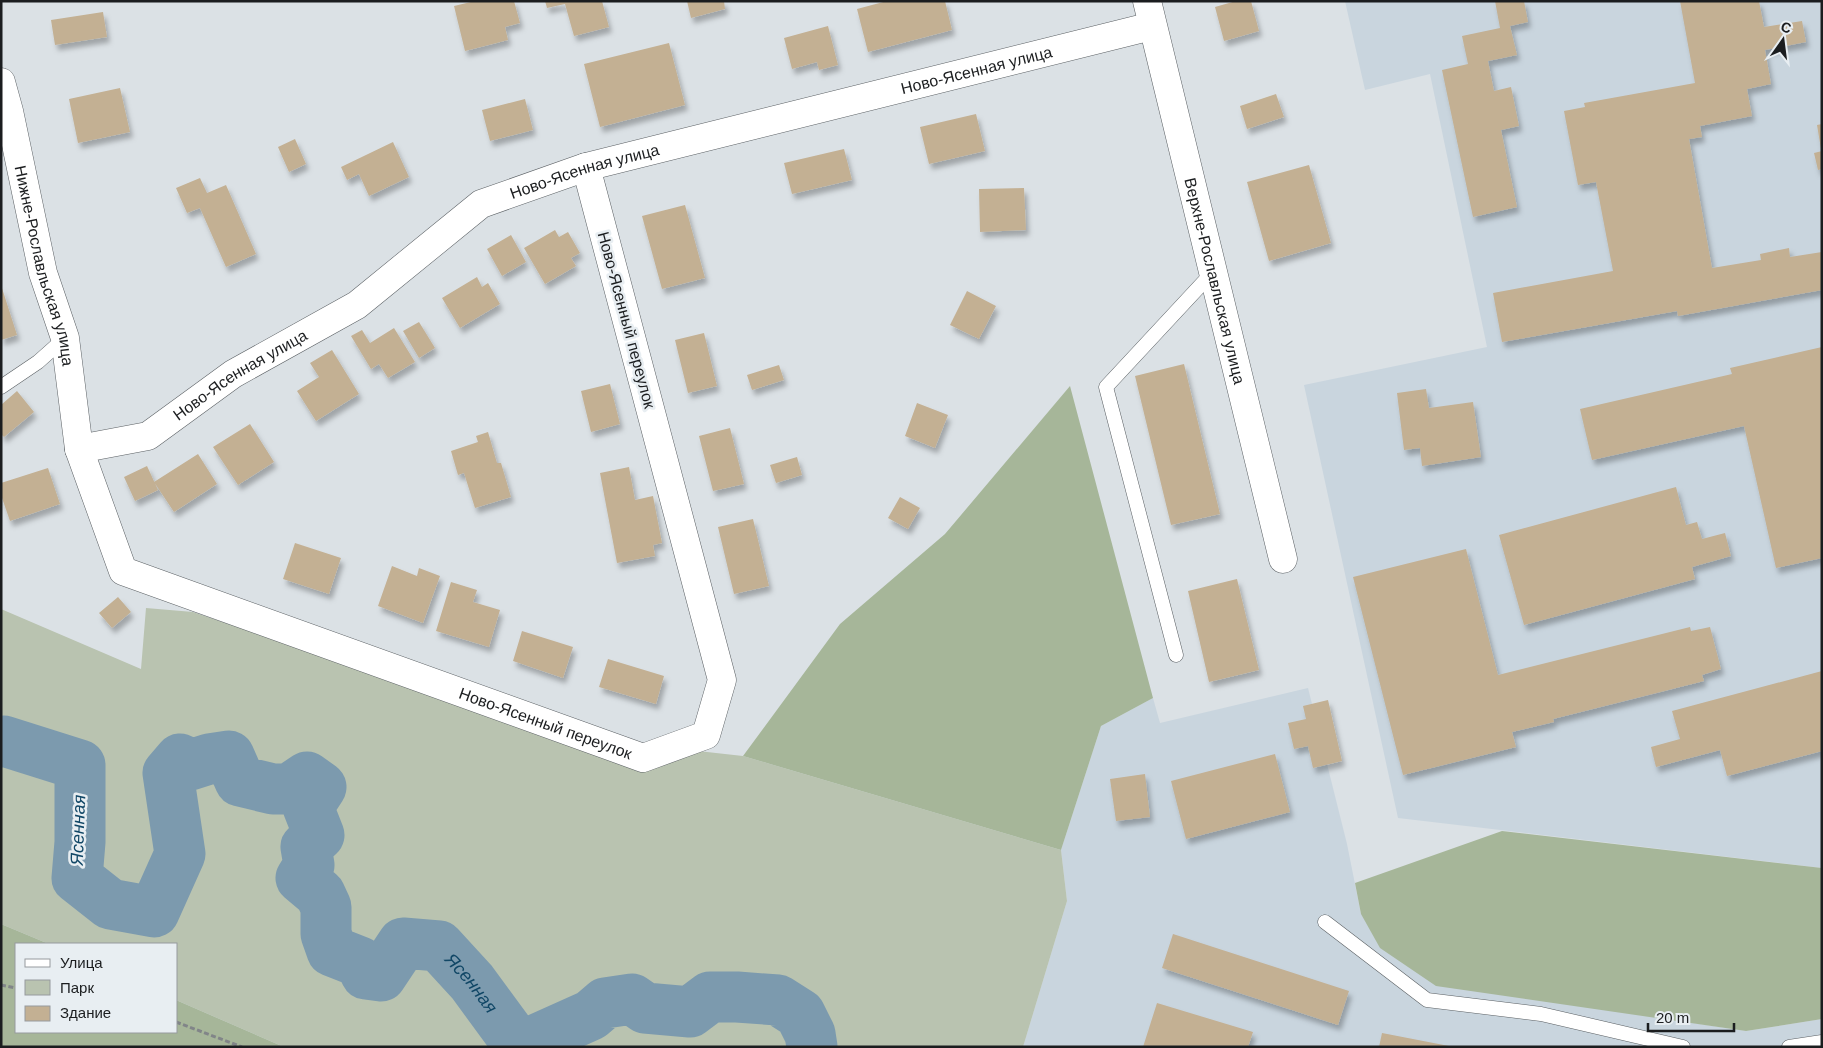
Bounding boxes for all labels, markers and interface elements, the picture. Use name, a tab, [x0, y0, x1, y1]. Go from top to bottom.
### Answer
north arrow	[1758, 15, 1808, 65]
text: С	[1779, 18, 1793, 36]
street label: Ново-Ясенная улица	[899, 43, 1054, 97]
street label: Ново-Ясенная улица	[508, 141, 661, 202]
street label: Нижне-Рославльская улица	[12, 164, 76, 367]
street label: Верхне-Рославльская улица	[1181, 176, 1248, 386]
street label: Ново-Ясенный переулок	[595, 230, 659, 411]
street label: Ново-Ясенная улица	[170, 327, 310, 424]
street label: Ново-Ясенный переулок	[457, 685, 635, 763]
water label: Ясенная	[67, 794, 89, 867]
legend	[15, 943, 178, 1033]
water label: Ясенная	[440, 949, 501, 1017]
text: Улица	[60, 954, 103, 971]
text: Парк	[60, 979, 94, 996]
scale bar	[1648, 1000, 1734, 1032]
text: Здание	[60, 1004, 111, 1021]
text: 20 m	[1656, 1009, 1689, 1026]

